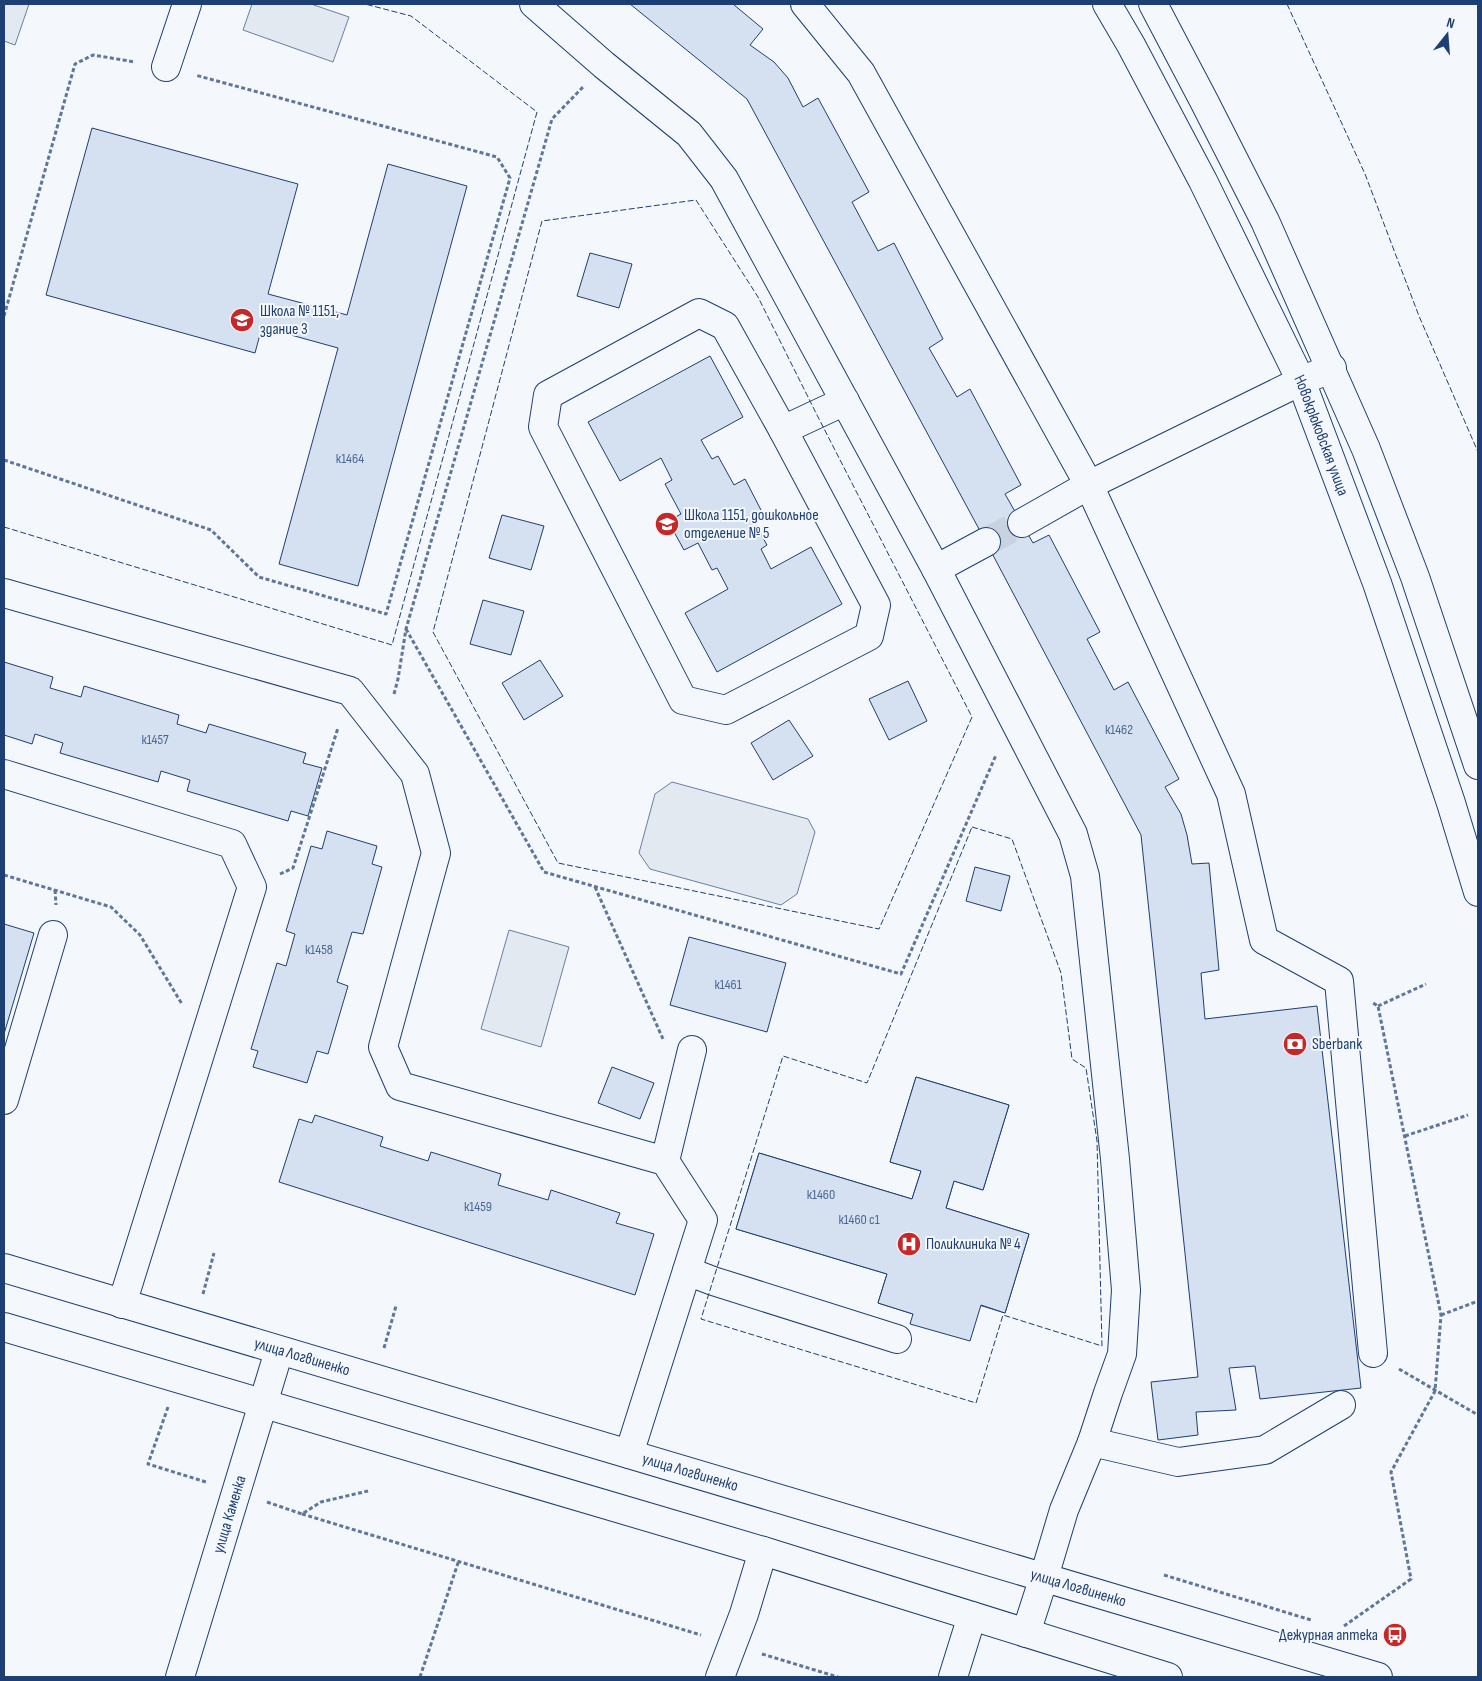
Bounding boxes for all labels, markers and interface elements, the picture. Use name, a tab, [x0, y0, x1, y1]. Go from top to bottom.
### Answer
north arrow	[1422, 10, 1472, 60]
text: N	[1445, 14, 1457, 32]
place label: Школа № 1151, здание 3	[260, 302, 339, 339]
school or university icon: Школа № 1151, здание 3	[229, 307, 255, 333]
street label: Новокрюковская улица	[1290, 372, 1353, 498]
house number: к1464	[336, 450, 364, 467]
place label: Школа 1151, дошкольное отделение № 5	[684, 506, 819, 543]
school or university icon: Школа 1151, дошкольное отделение № 5	[654, 511, 680, 537]
house number: к1462	[1105, 721, 1133, 738]
house number: к1457	[141, 731, 169, 748]
house number: к1458	[305, 941, 333, 958]
house number: к1461	[714, 976, 742, 993]
bank icon: Sberbank	[1282, 1031, 1308, 1057]
place label: Sberbank	[1312, 1035, 1362, 1054]
house number: к1460	[807, 1186, 835, 1203]
house number: к1459	[464, 1198, 492, 1215]
house number: к1460 с1	[838, 1211, 880, 1228]
hospital icon: Поликлиника № 4	[896, 1231, 922, 1257]
place label: Поликлиника № 4	[926, 1235, 1021, 1254]
street label: улица Логвиненко	[252, 1333, 352, 1380]
street label: улица Логвиненко	[640, 1449, 740, 1496]
street label: улица Каменка	[209, 1473, 250, 1555]
street label: улица Логвиненко	[1028, 1565, 1129, 1611]
bus stop icon: Дежурная аптека	[1382, 1622, 1408, 1648]
place label: Дежурная аптека	[1279, 1626, 1378, 1645]

